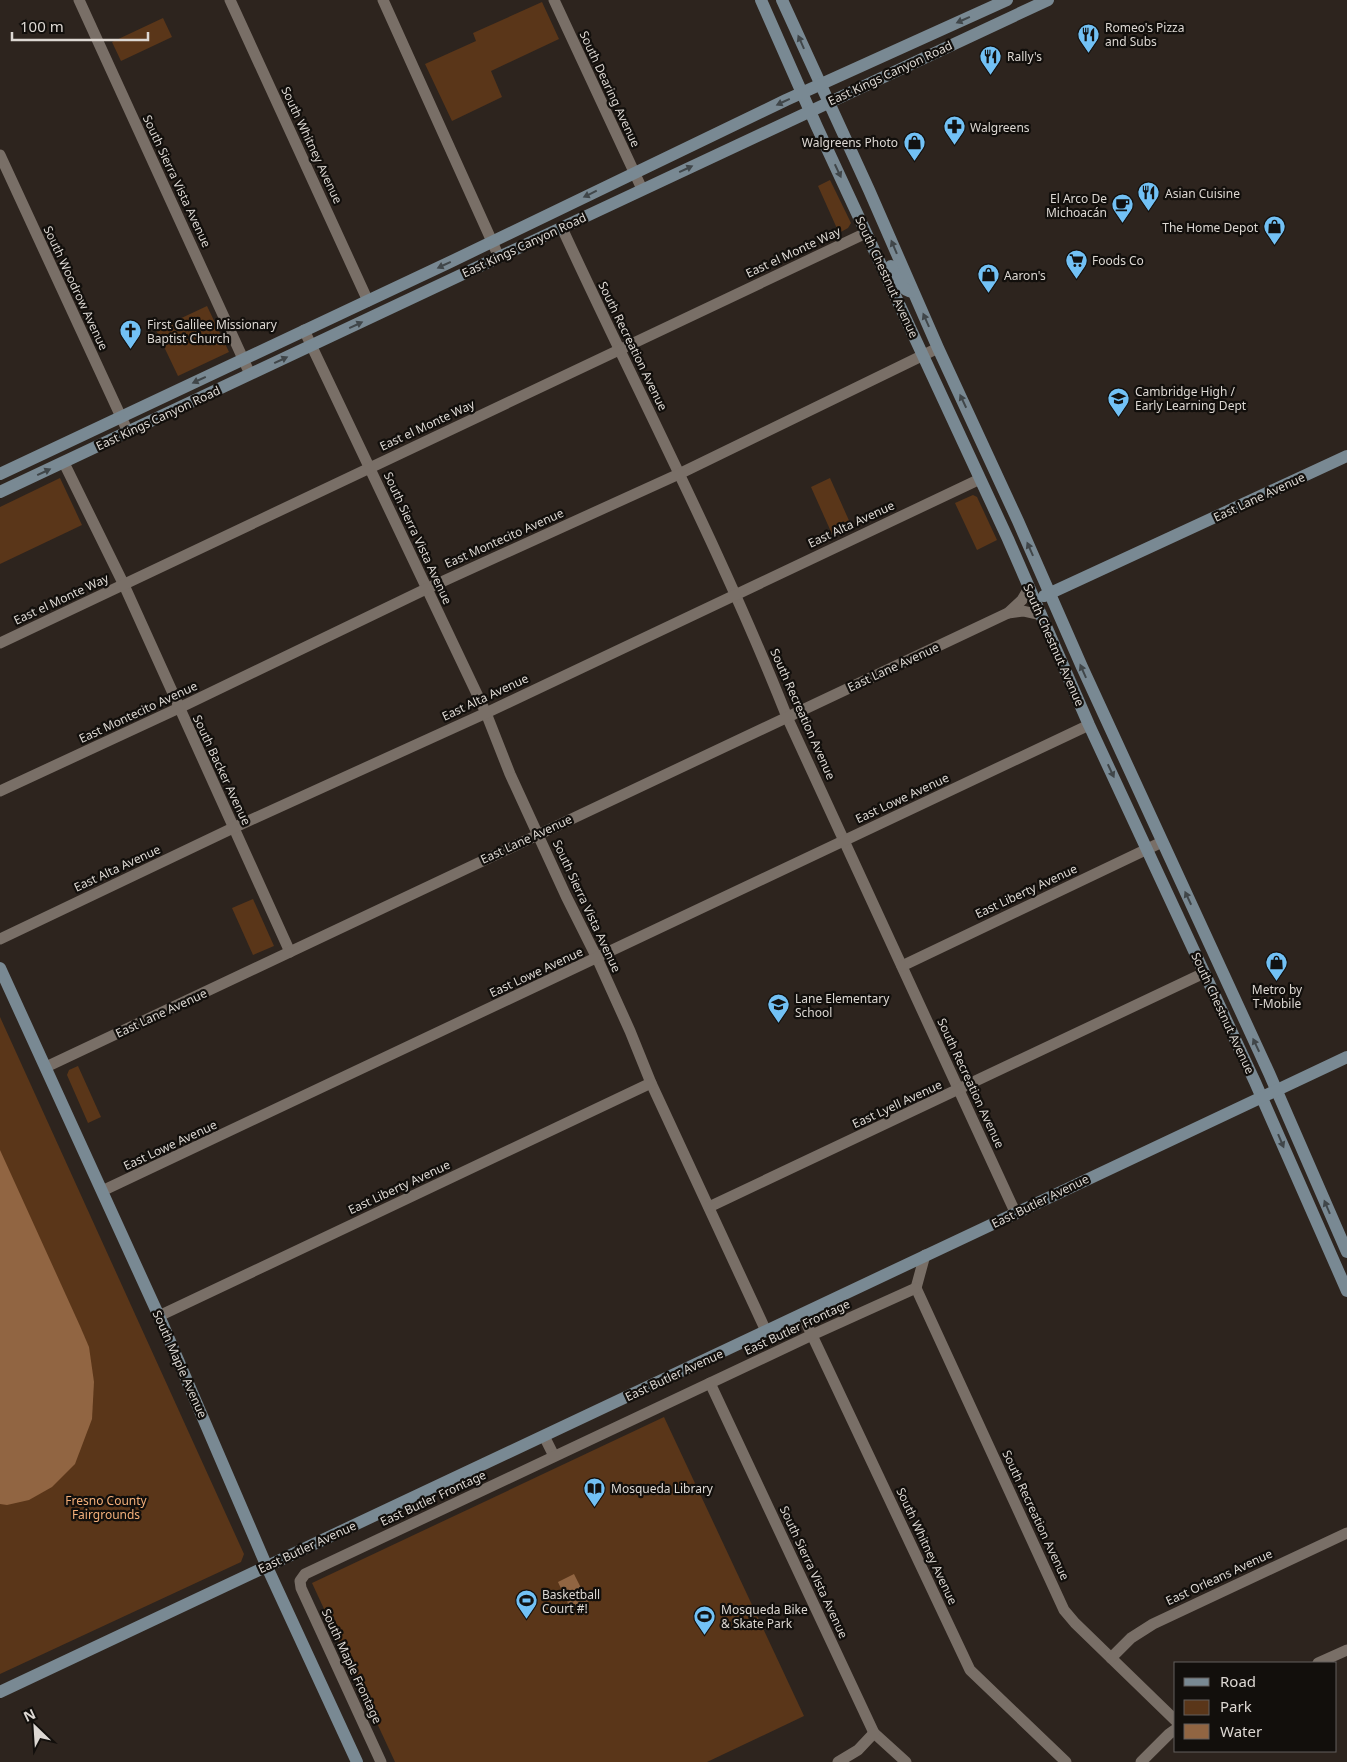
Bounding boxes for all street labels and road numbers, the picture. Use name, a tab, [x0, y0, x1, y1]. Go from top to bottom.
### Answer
street label: South Dearing Avenue	[576, 28, 645, 150]
street label: East Kings Canyon Road	[825, 37, 955, 109]
street label: South Whitney Avenue	[277, 84, 347, 207]
street label: South Sierra Vista Avenue	[139, 112, 215, 250]
street label: East Kings Canyon Road	[459, 209, 589, 281]
street label: South Chestnut Avenue	[851, 213, 923, 341]
street label: East el Monte Way	[743, 222, 844, 282]
street label: South Woodrow Avenue	[40, 223, 112, 353]
street label: South Recreation Avenue	[594, 279, 672, 414]
street label: East Kings Canyon Road	[93, 382, 223, 454]
street label: East el Monte Way	[377, 395, 478, 455]
street label: East Lane Avenue	[1211, 468, 1308, 526]
street label: South Sierra Vista Avenue	[380, 469, 456, 607]
street label: East Alta Avenue	[805, 496, 897, 552]
street label: East Montecito Avenue	[442, 504, 567, 572]
street label: East el Monte Way	[11, 569, 112, 629]
street label: South Chestnut Avenue	[1019, 581, 1089, 709]
street label: East Lane Avenue	[845, 638, 942, 696]
street label: South Recreation Avenue	[766, 646, 840, 782]
street label: East Alta Avenue	[439, 669, 531, 725]
street label: East Montecito Avenue	[76, 677, 200, 747]
street label: South Backer Avenue	[189, 712, 255, 828]
street label: East Lowe Avenue	[852, 769, 952, 827]
street label: East Lane Avenue	[478, 810, 575, 868]
street label: South Sierra Vista Avenue	[549, 837, 625, 975]
street label: East Alta Avenue	[71, 840, 163, 896]
street label: East Liberty Avenue	[972, 860, 1080, 922]
street label: East Lowe Avenue	[486, 943, 586, 1001]
street label: South Chestnut Avenue	[1187, 949, 1259, 1077]
street label: East Lane Avenue	[113, 984, 210, 1042]
street label: South Recreation Avenue	[933, 1015, 1009, 1151]
street label: East Lyell Avenue	[849, 1076, 945, 1132]
street label: East Lowe Avenue	[120, 1116, 220, 1174]
street label: East Liberty Avenue	[345, 1156, 453, 1218]
street label: East Butler Avenue	[989, 1170, 1092, 1232]
street label: East Butler Frontage	[741, 1295, 853, 1359]
street label: South Maple Avenue	[149, 1307, 211, 1421]
street label: East Butler Avenue	[622, 1345, 726, 1405]
street label: South Recreation Avenue	[998, 1447, 1074, 1583]
street label: East Butler Frontage	[377, 1466, 489, 1530]
street label: South Whitney Avenue	[892, 1485, 962, 1608]
street label: South Sierra Vista Avenue	[776, 1503, 852, 1641]
street label: East Butler Avenue	[255, 1517, 359, 1577]
street label: East Orleans Avenue	[1163, 1545, 1275, 1609]
street label: South Maple Frontage	[318, 1606, 386, 1726]

